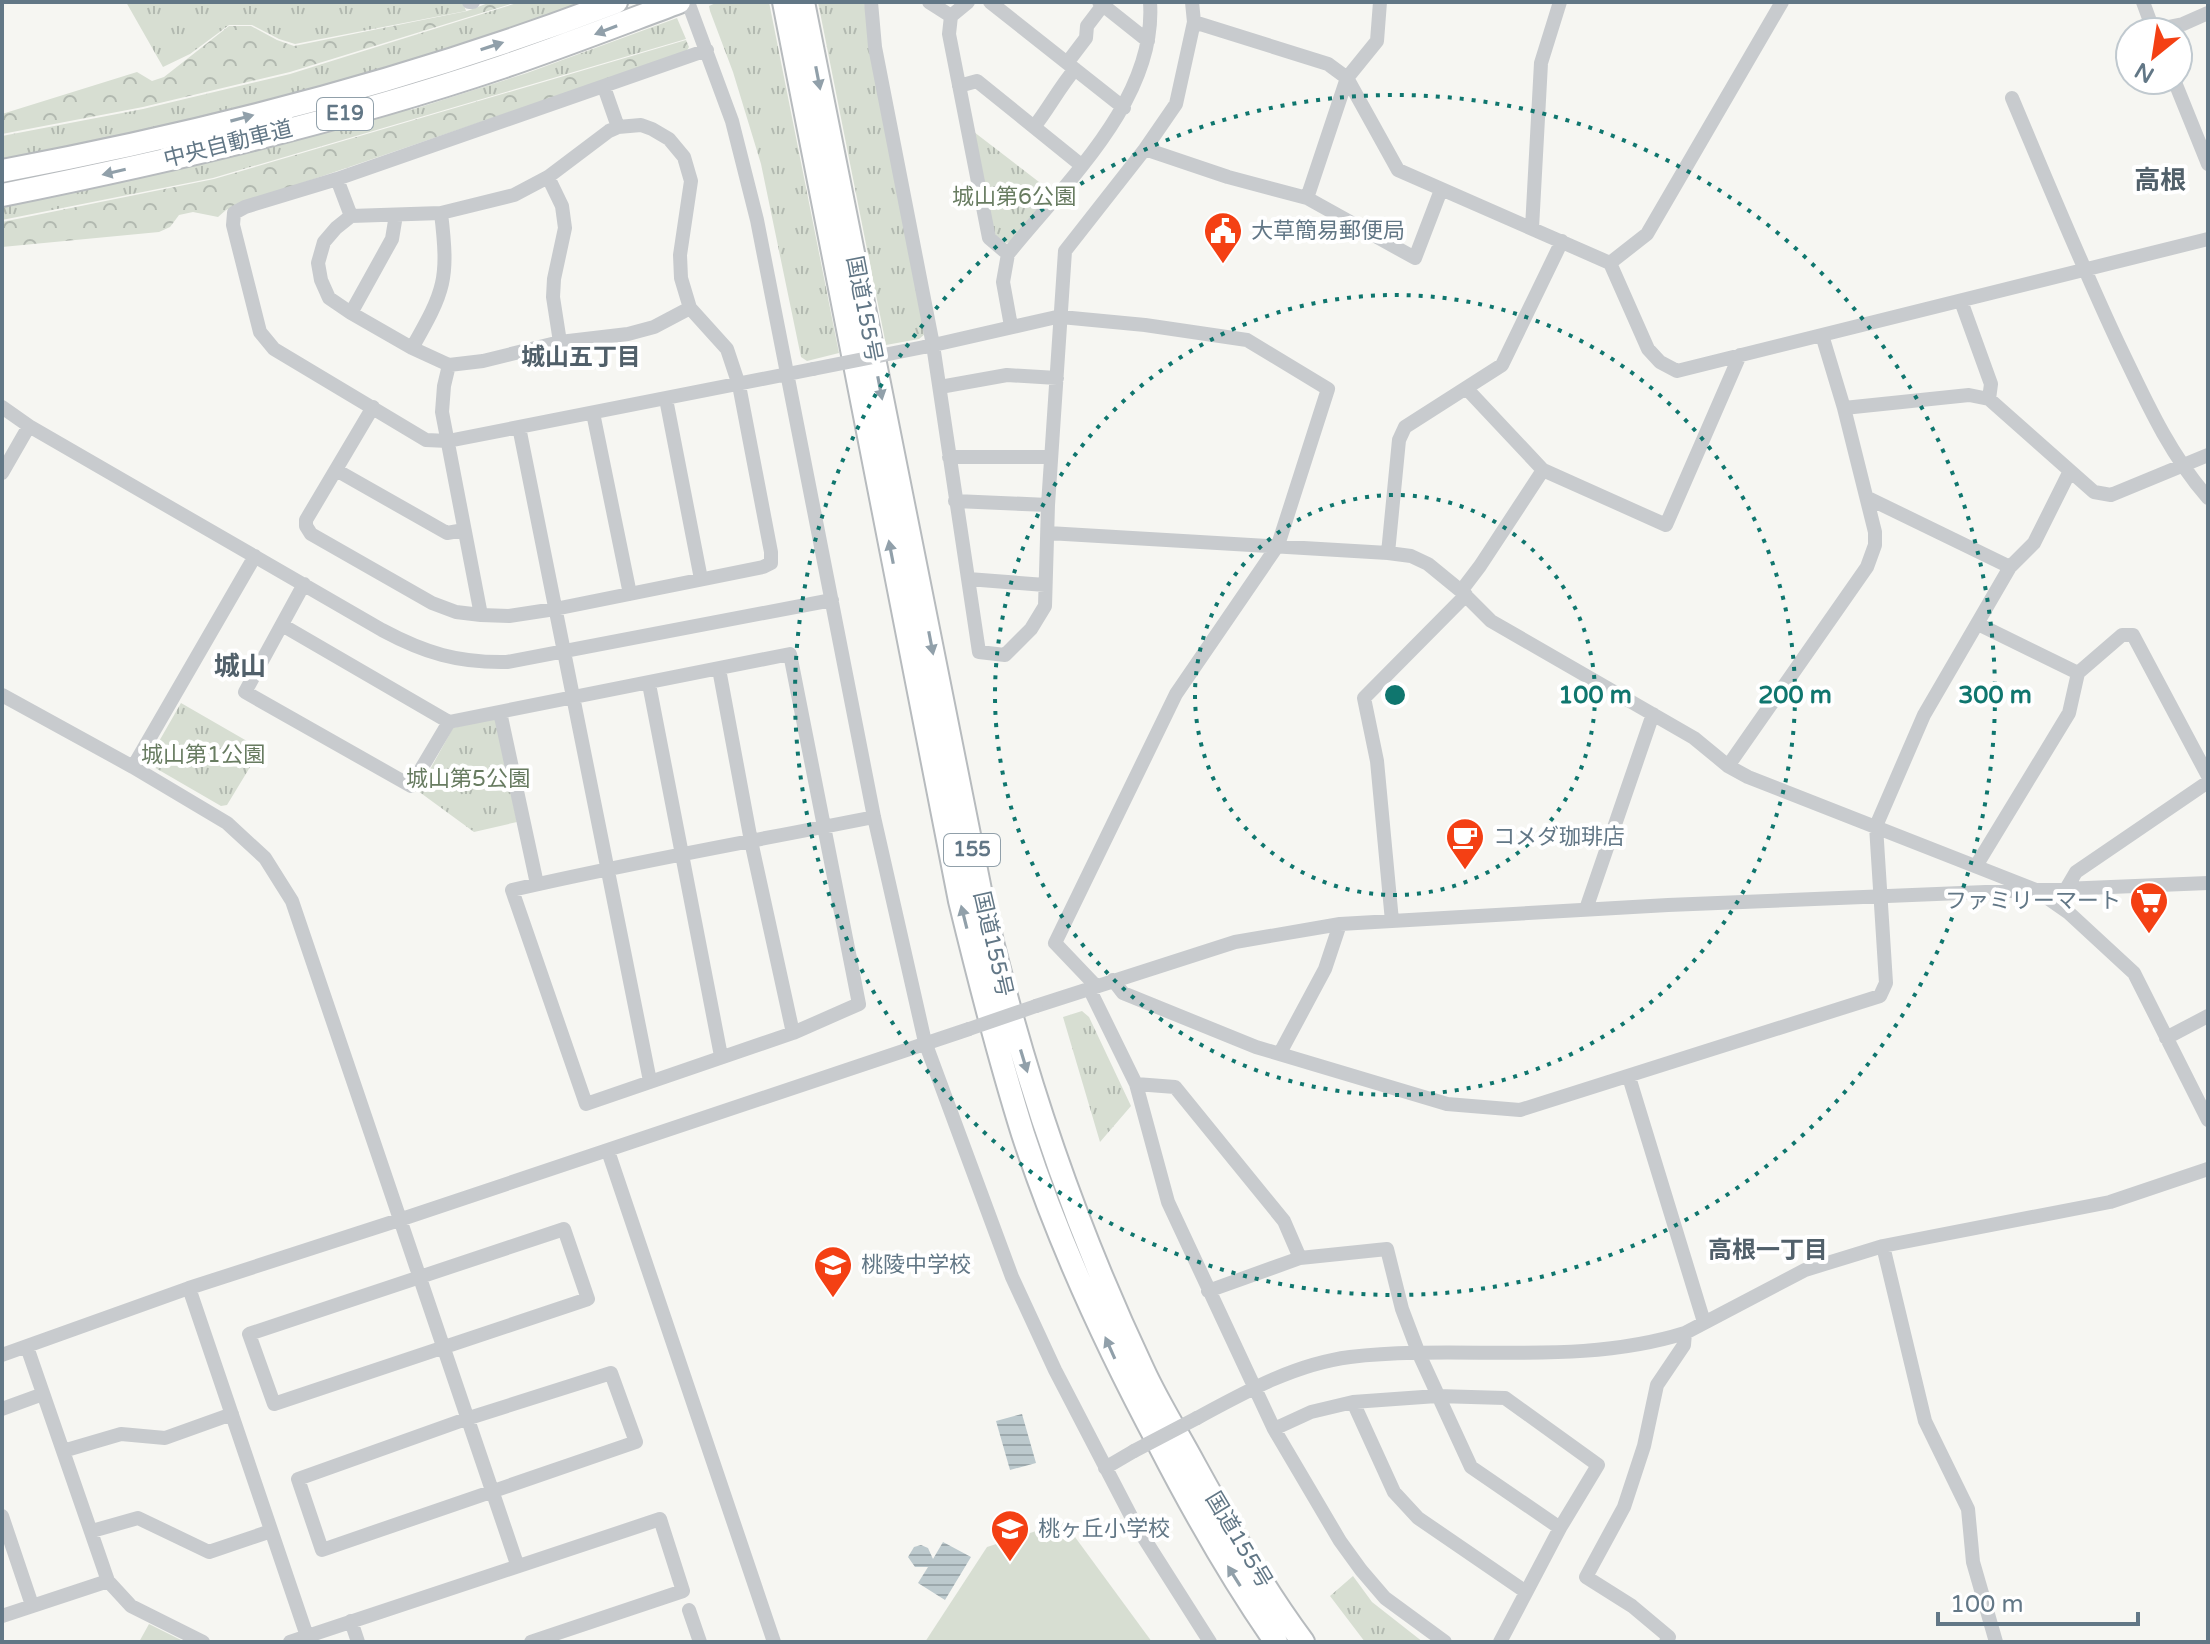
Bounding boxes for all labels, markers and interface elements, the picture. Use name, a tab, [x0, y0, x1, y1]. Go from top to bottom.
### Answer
north arrow	[2114, 16, 2194, 96]
one-way arrow	[593, 24, 617, 36]
one-way arrow	[480, 39, 504, 51]
text: N	[2130, 57, 2159, 88]
one-way arrow	[813, 66, 825, 91]
road number: E19	[317, 98, 373, 130]
one-way arrow	[231, 111, 255, 124]
street label: 中央自動車道	[161, 115, 295, 173]
district label: 高根	[2134, 165, 2186, 196]
one-way arrow	[101, 166, 126, 179]
park label: 城山第6公園	[952, 184, 1076, 210]
public building icon: 大草簡易郵便局	[1202, 210, 1244, 265]
place label: 大草簡易郵便局	[1251, 218, 1405, 244]
street label: 国道155号	[841, 254, 887, 364]
district label: 城山五丁目	[521, 343, 641, 372]
one-way arrow	[875, 376, 887, 401]
one-way arrow	[884, 539, 897, 564]
one-way arrow	[925, 631, 938, 656]
district label: 城山	[214, 651, 266, 682]
centre of rings	[1381, 681, 1409, 709]
text: 100 m	[1558, 681, 1632, 710]
text: 200 m	[1758, 681, 1832, 710]
text: 300 m	[1958, 681, 2032, 710]
park label: 城山第1公園	[141, 742, 265, 768]
park label: 城山第5公園	[406, 766, 530, 792]
cafe icon: コメダ珈琲店	[1444, 816, 1486, 871]
place label: コメダ珈琲店	[1493, 824, 1625, 850]
road number: 155	[944, 834, 1000, 866]
supermarket icon: ファミリーマート	[2128, 880, 2170, 935]
place label: ファミリーマート	[1945, 888, 2121, 914]
street label: 国道155号	[968, 889, 1018, 999]
one-way arrow	[957, 904, 970, 929]
one-way arrow	[1018, 1049, 1031, 1073]
district label: 高根一丁目	[1708, 1236, 1828, 1265]
school or university icon: 桃陵中学校	[812, 1244, 854, 1299]
place label: 桃陵中学校	[861, 1252, 971, 1278]
one-way arrow	[1103, 1336, 1117, 1360]
street label: 国道155号	[1200, 1487, 1278, 1593]
school or university icon: 桃ヶ丘小学校	[989, 1508, 1031, 1563]
place label: 桃ヶ丘小学校	[1038, 1516, 1170, 1542]
one-way arrow	[1227, 1565, 1241, 1587]
scale bar	[1938, 1576, 2138, 1626]
text: 100 m	[1950, 1590, 2024, 1619]

